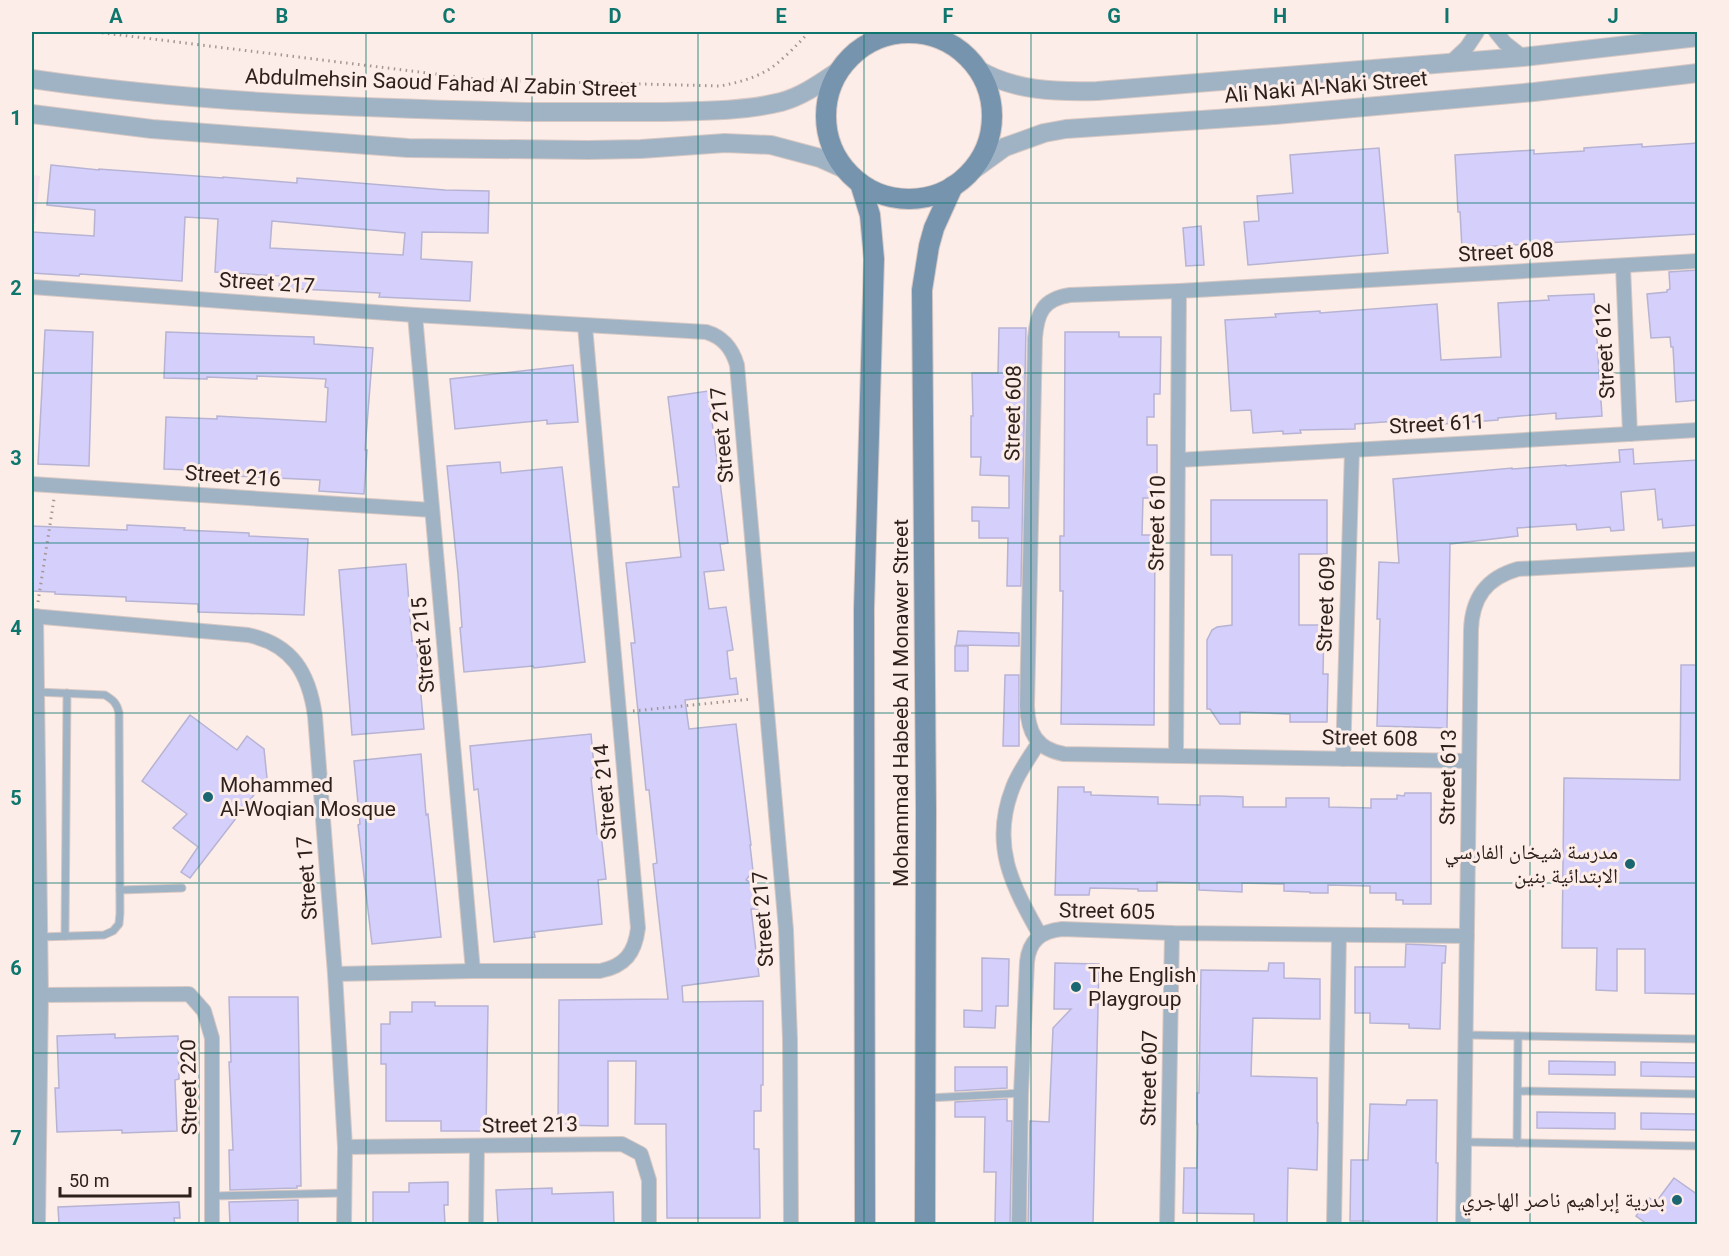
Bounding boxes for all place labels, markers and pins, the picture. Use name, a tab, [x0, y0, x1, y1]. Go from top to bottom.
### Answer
place label: Mohammed Al-Woqian Mosque	[220, 773, 396, 821]
marker: Mohammed Al-Woqian Mosque	[201, 790, 215, 804]
place label: مدرسة شيخان الفارسي الابتدائية بنين	[1444, 840, 1618, 889]
marker: مدرسة شيخان الفارسي الابتدائية بنين	[1623, 857, 1637, 871]
place label: The English Playgroup	[1088, 963, 1196, 1011]
marker: The English Playgroup	[1069, 980, 1083, 994]
place label: بدرية إبراهيم ناصر الهاجري	[1462, 1188, 1665, 1216]
marker: بدرية إبراهيم ناصر الهاجري	[1670, 1193, 1684, 1207]

